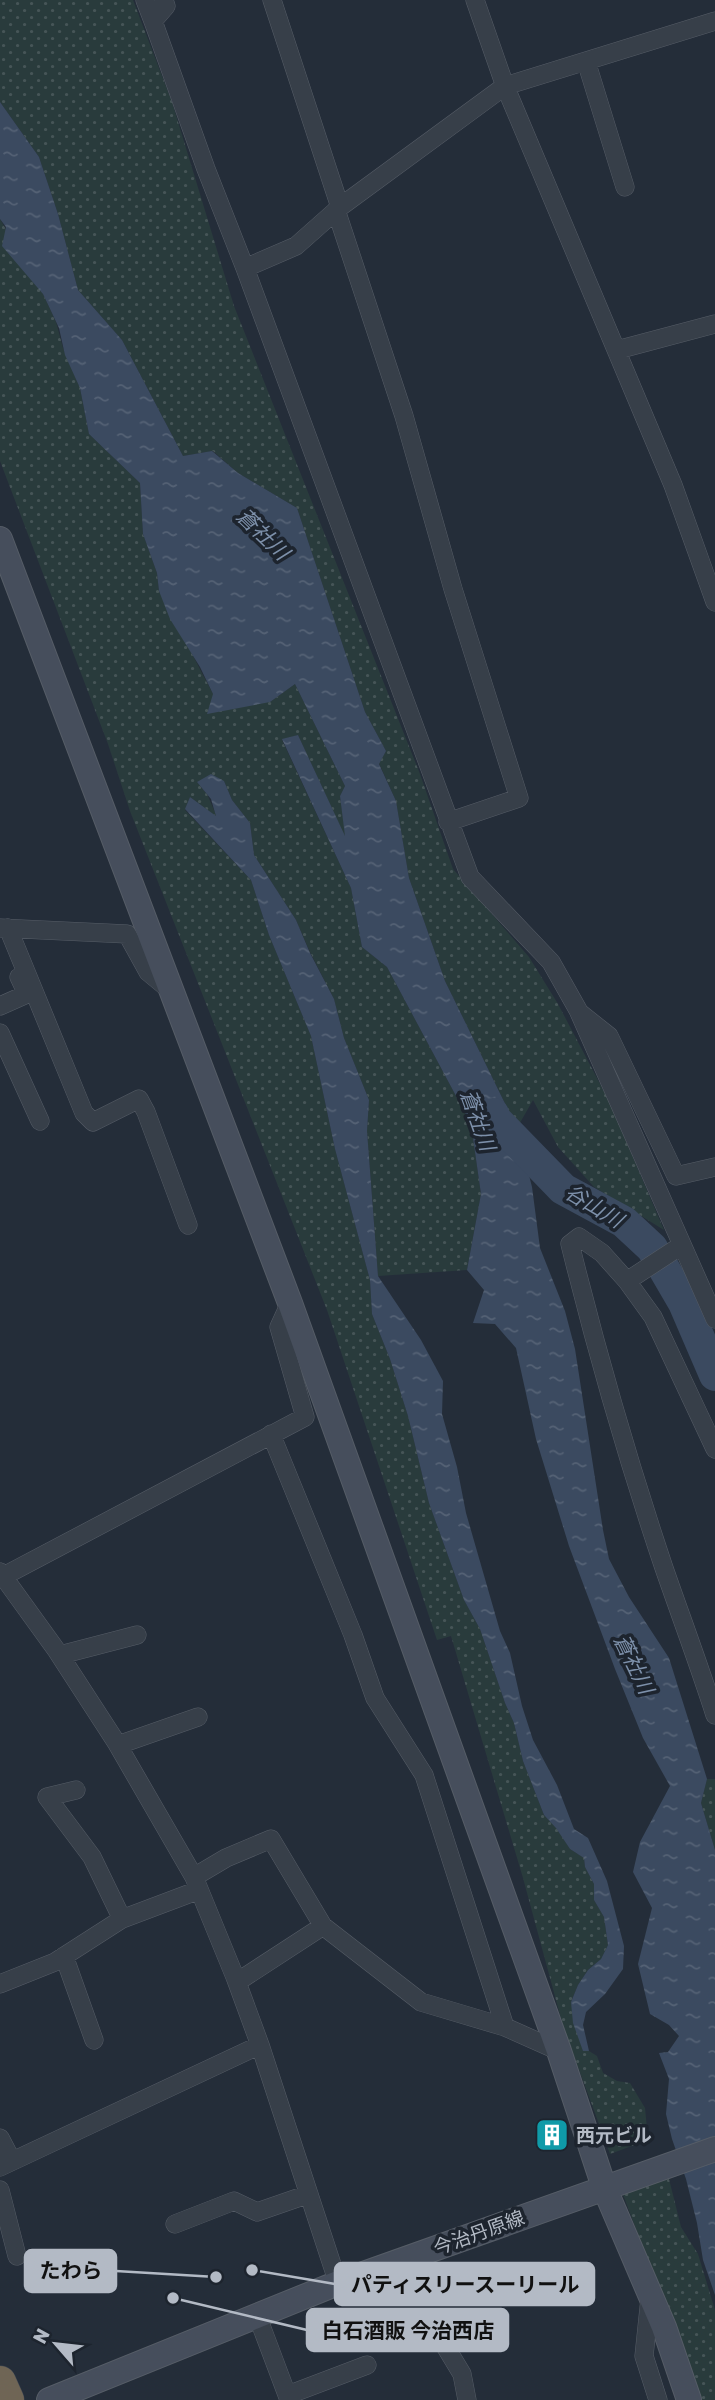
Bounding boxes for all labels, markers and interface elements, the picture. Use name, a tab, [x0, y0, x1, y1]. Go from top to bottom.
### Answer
water label: 蒼社川	[232, 503, 296, 566]
water label: 蒼社川	[455, 1086, 501, 1156]
water label: 谷山川	[561, 1179, 629, 1234]
water label: 蒼社川	[609, 1630, 660, 1700]
building icon: 西元ビル	[533, 2116, 571, 2154]
place label: 西元ビル	[576, 2124, 652, 2147]
street label: 今治丹原線	[430, 2206, 528, 2260]
callout: たわら	[25, 2250, 116, 2292]
text: たわら	[40, 2258, 103, 2283]
callout: パティスリースーリール	[335, 2263, 594, 2305]
text: パティスリースーリール	[351, 2272, 579, 2297]
north arrow	[21, 2309, 91, 2379]
callout: 白石酒販 今治西店	[307, 2309, 508, 2351]
text: 白石酒販 今治西店	[322, 2318, 494, 2343]
text: N	[28, 2325, 55, 2348]

